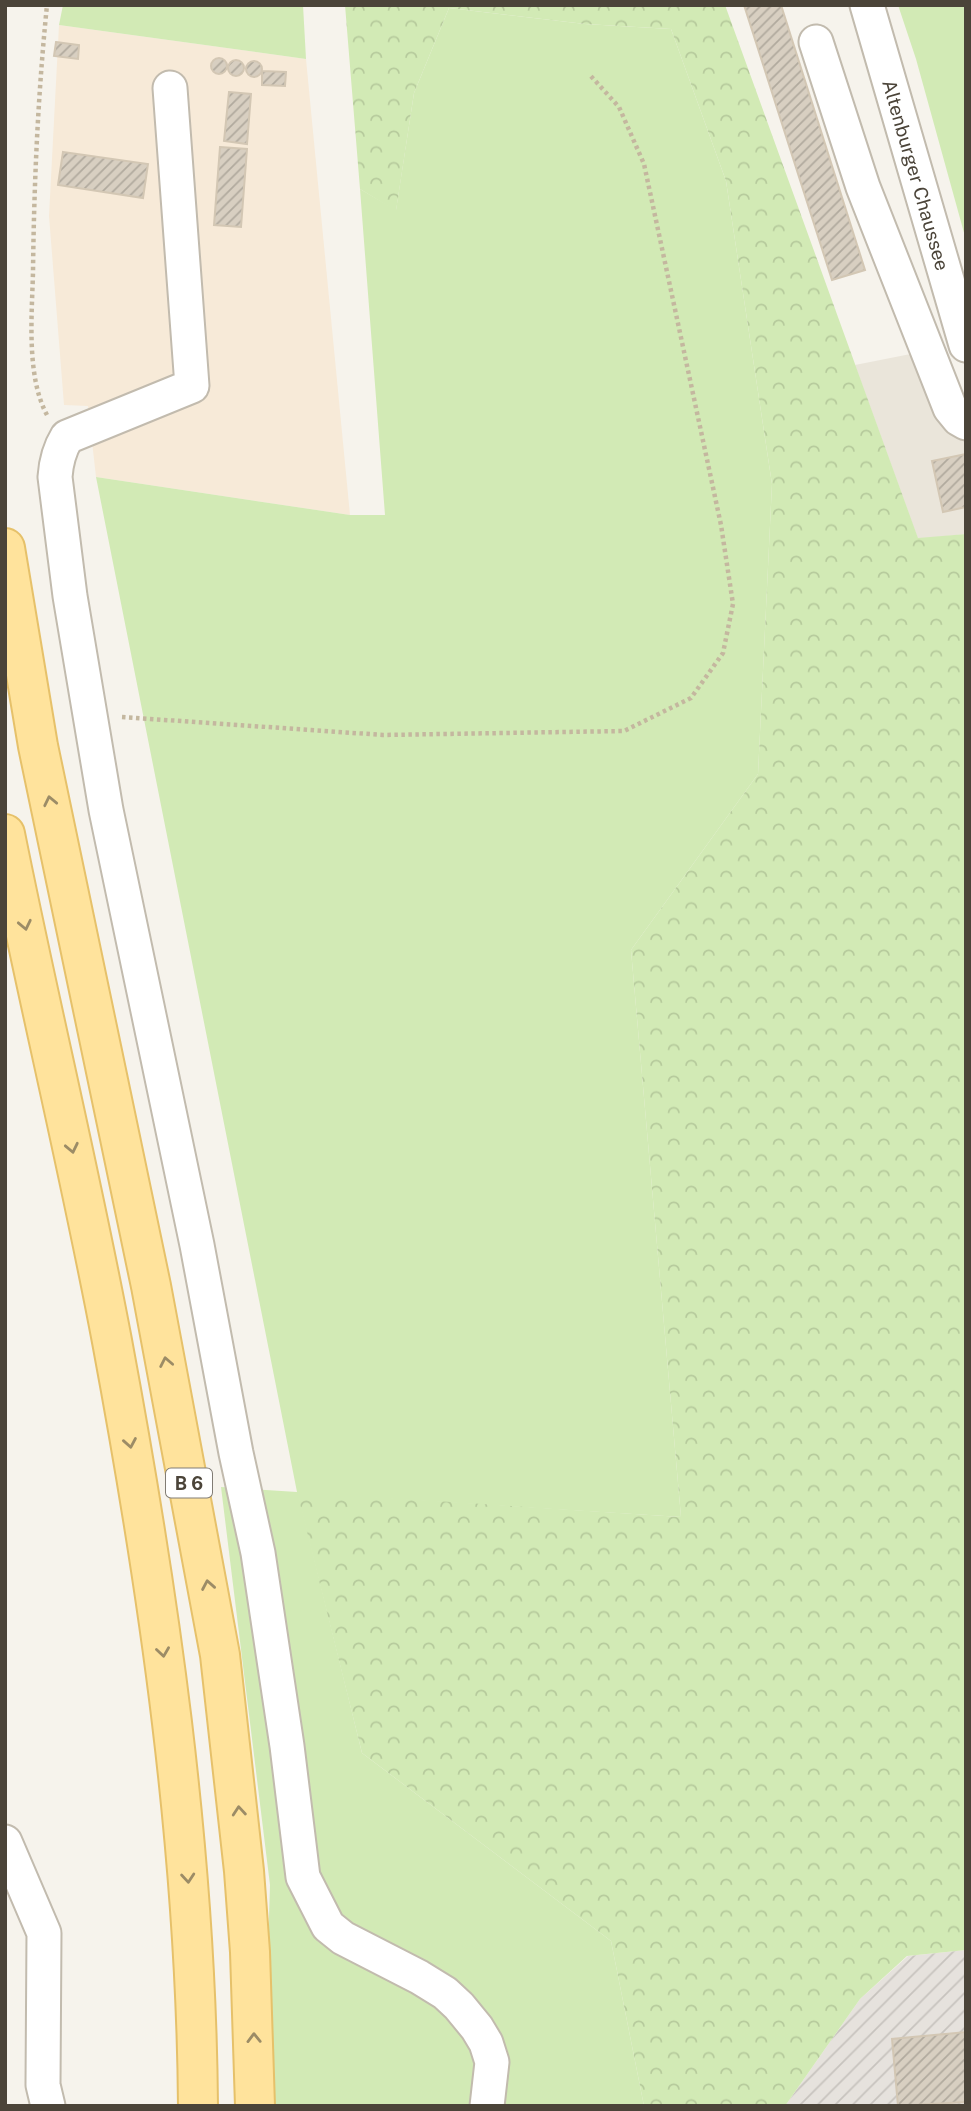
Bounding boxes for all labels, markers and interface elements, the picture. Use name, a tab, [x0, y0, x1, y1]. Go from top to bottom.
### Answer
street label: Altenburger Chaussee	[878, 77, 954, 273]
one-way arrow	[43, 795, 58, 807]
one-way arrow	[16, 919, 31, 931]
one-way arrow	[63, 1142, 78, 1154]
one-way arrow	[159, 1356, 174, 1368]
one-way arrow	[122, 1437, 137, 1449]
road number: B 6	[166, 1468, 212, 1498]
one-way arrow	[201, 1579, 216, 1591]
one-way arrow	[155, 1646, 170, 1658]
one-way arrow	[232, 1805, 247, 1816]
one-way arrow	[180, 1872, 195, 1884]
one-way arrow	[246, 2032, 261, 2043]

